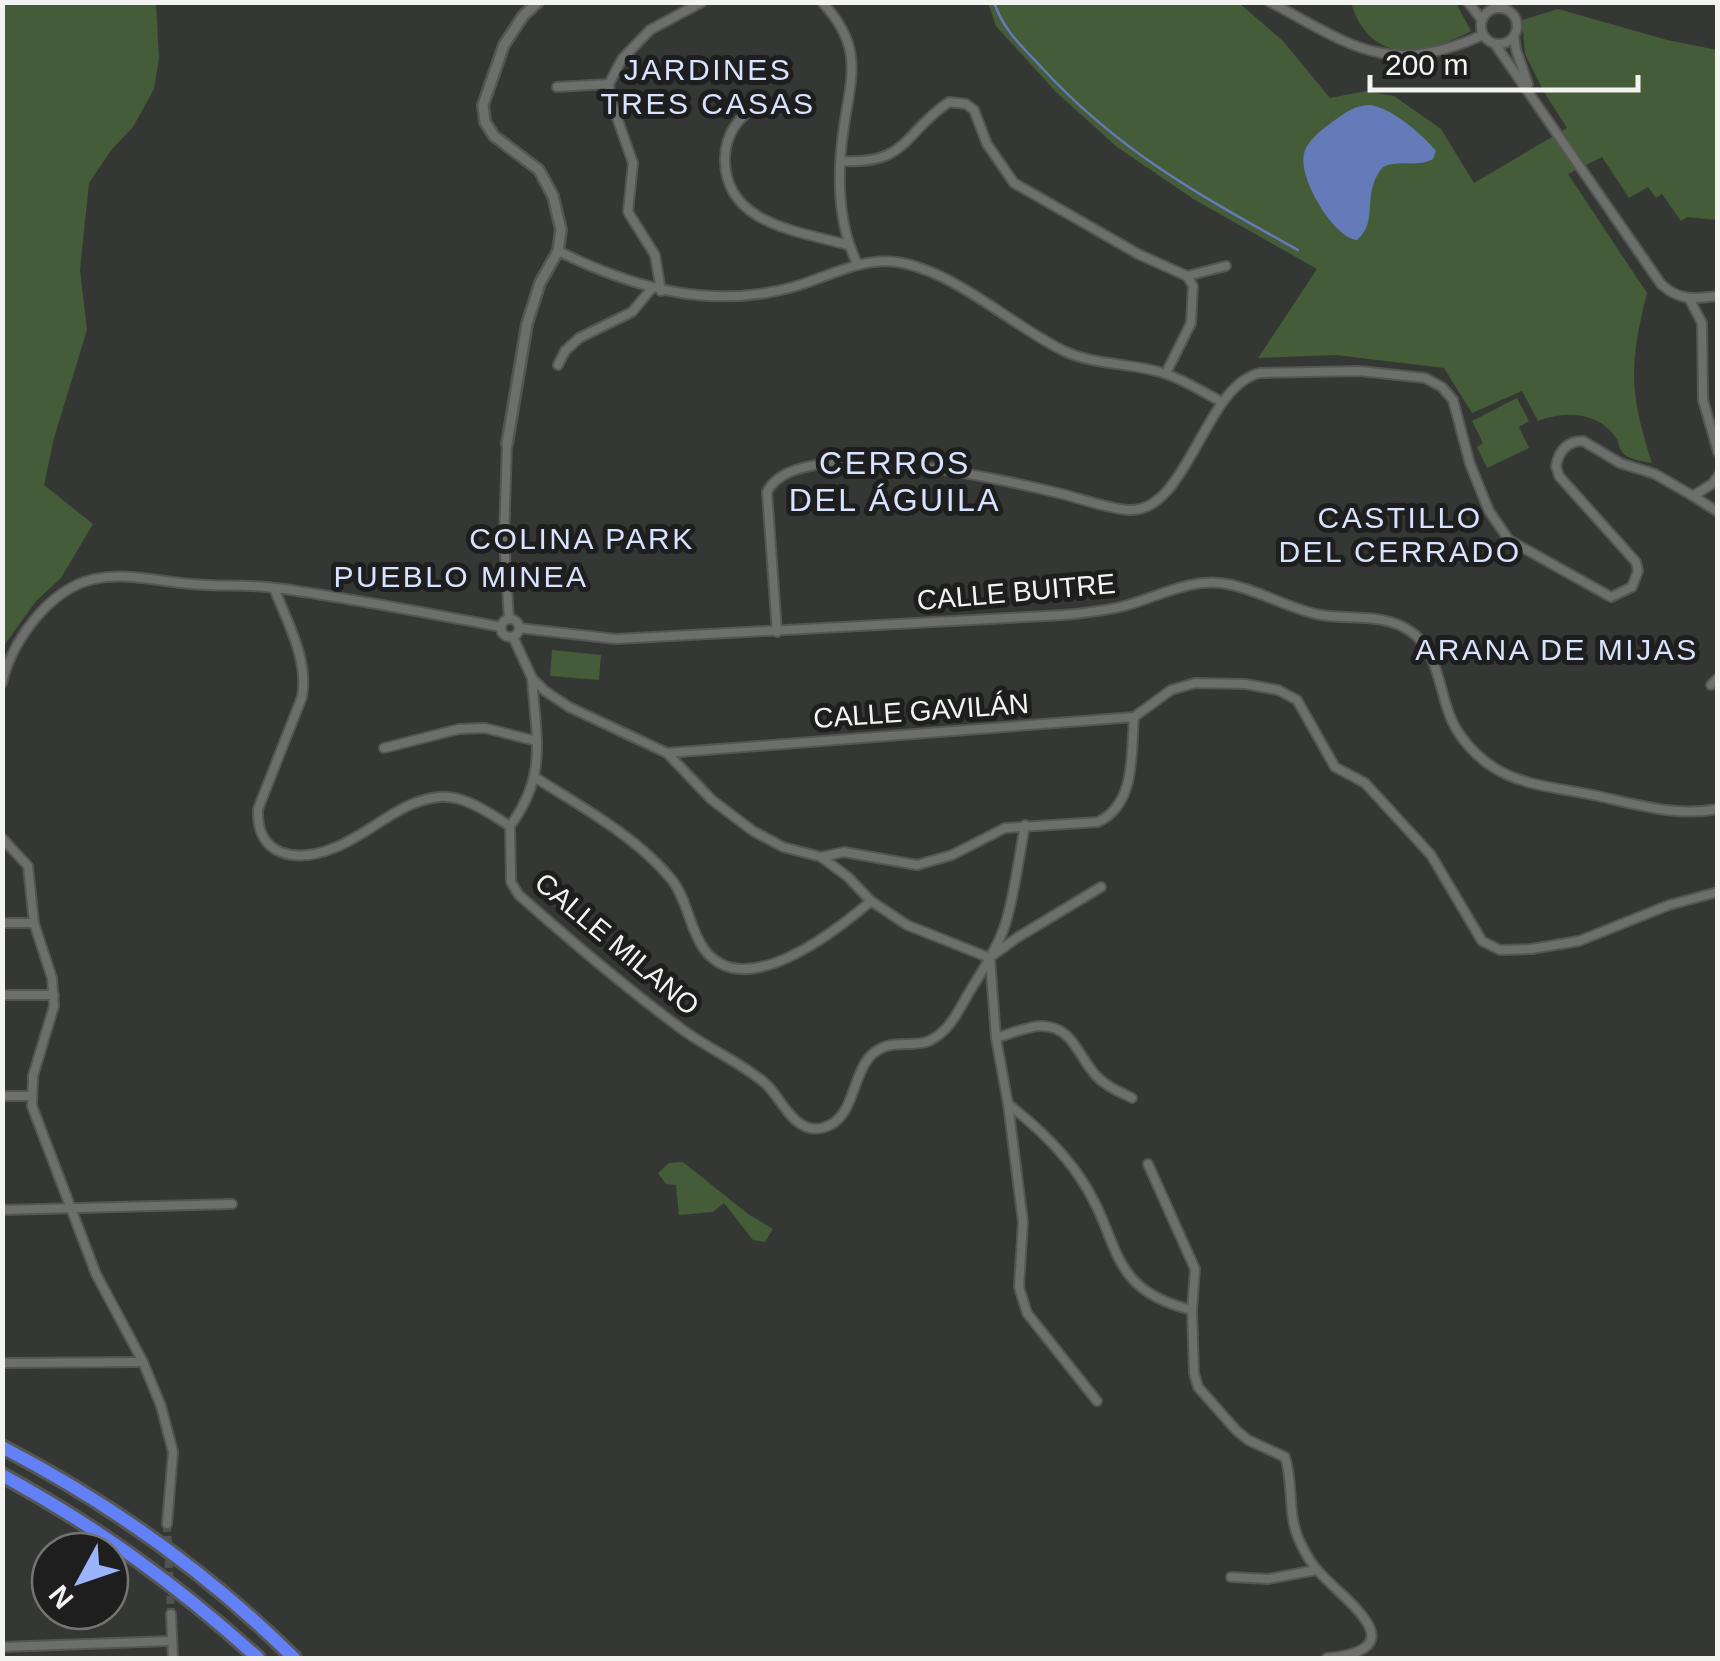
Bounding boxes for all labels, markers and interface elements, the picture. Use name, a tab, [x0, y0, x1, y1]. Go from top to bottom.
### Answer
scale bar	[1370, 30, 1638, 92]
text: 200 m	[1385, 48, 1468, 81]
district label: JARDINES TRES CASAS	[600, 53, 816, 120]
district label: CERROS DEL ÁGUILA	[789, 445, 1001, 518]
district label: CASTILLO DEL CERRADO	[1278, 501, 1522, 568]
district label: COLINA PARK	[469, 522, 695, 555]
district label: PUEBLO MINEA	[333, 560, 589, 593]
street label: CALLE BUITRE	[915, 568, 1117, 616]
district label: ARANA DE MIJAS	[1415, 633, 1699, 666]
street label: CALLE GAVILÁN	[812, 688, 1030, 734]
street label: CALLE MILANO	[529, 867, 705, 1021]
north arrow	[30, 1531, 130, 1631]
text: N	[43, 1579, 80, 1614]

